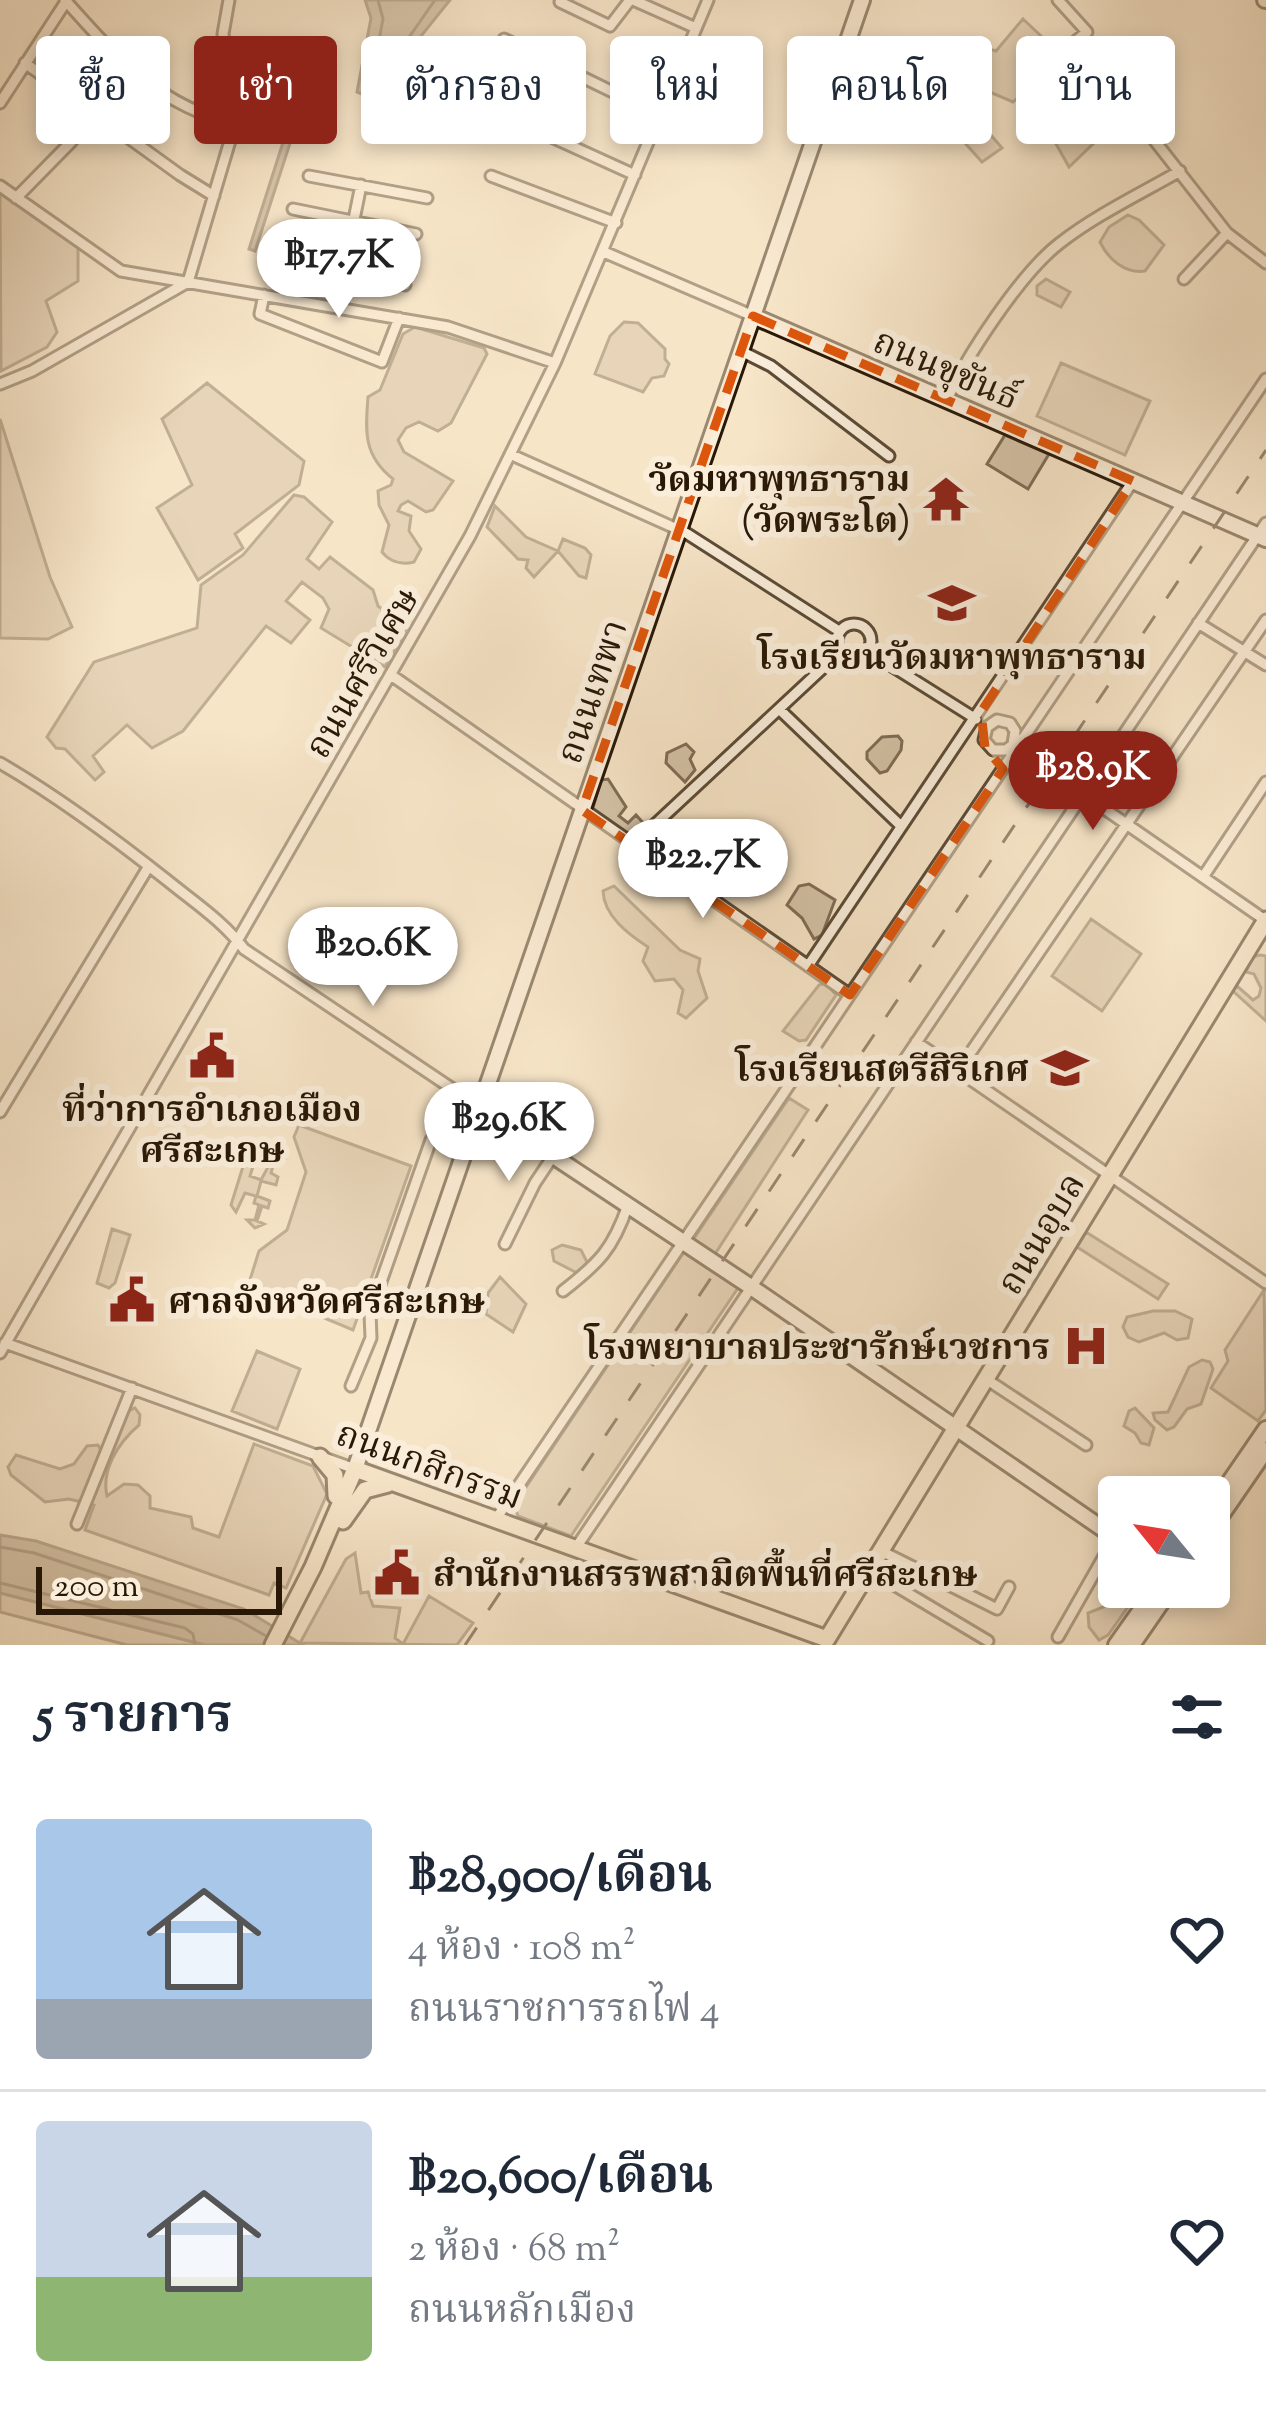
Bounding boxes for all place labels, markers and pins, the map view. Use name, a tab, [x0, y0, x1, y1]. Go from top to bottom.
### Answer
pin: ฿17.7K	[241, 219, 437, 321]
place label: วัดมหาพุทธาราม (วัดพระโต)	[648, 456, 910, 549]
temple icon: วัดมหาพุทธาราม (วัดพระโต)	[921, 474, 971, 524]
school or university icon: โรงเรียนวัดมหาพุทธาราม	[927, 578, 977, 628]
place label: โรงเรียนวัดมหาพุทธาราม	[755, 633, 1147, 686]
pin: ฿28.9K	[995, 731, 1191, 833]
pin: ฿22.7K	[605, 819, 801, 921]
pin: ฿20.6K	[275, 907, 471, 1009]
public building icon: ที่ว่าการอำเภอเมือง ศรีสะเกษ	[187, 1031, 237, 1081]
school or university icon: โรงเรียนสตรีสิริเกศ	[1040, 1043, 1090, 1093]
place label: โรงเรียนสตรีสิริเกศ	[734, 1045, 1029, 1098]
place label: ที่ว่าการอำเภอเมือง ศรีสะเกษ	[62, 1082, 362, 1179]
pin: ฿29.6K	[411, 1082, 607, 1184]
public building icon: ศาลจังหวัดศรีสะเกษ	[107, 1275, 157, 1325]
place label: ศาลจังหวัดศรีสะเกษ	[168, 1278, 485, 1330]
hospital icon: โรงพยาบาลประชารักษ์เวชการ	[1061, 1321, 1111, 1371]
place label: โรงพยาบาลประชารักษ์เวชการ	[583, 1323, 1050, 1376]
place label: สำนักงานสรรพสามิตพื้นที่ศรีสะเกษ	[433, 1547, 978, 1603]
public building icon: สำนักงานสรรพสามิตพื้นที่ศรีสะเกษ	[372, 1548, 422, 1598]

